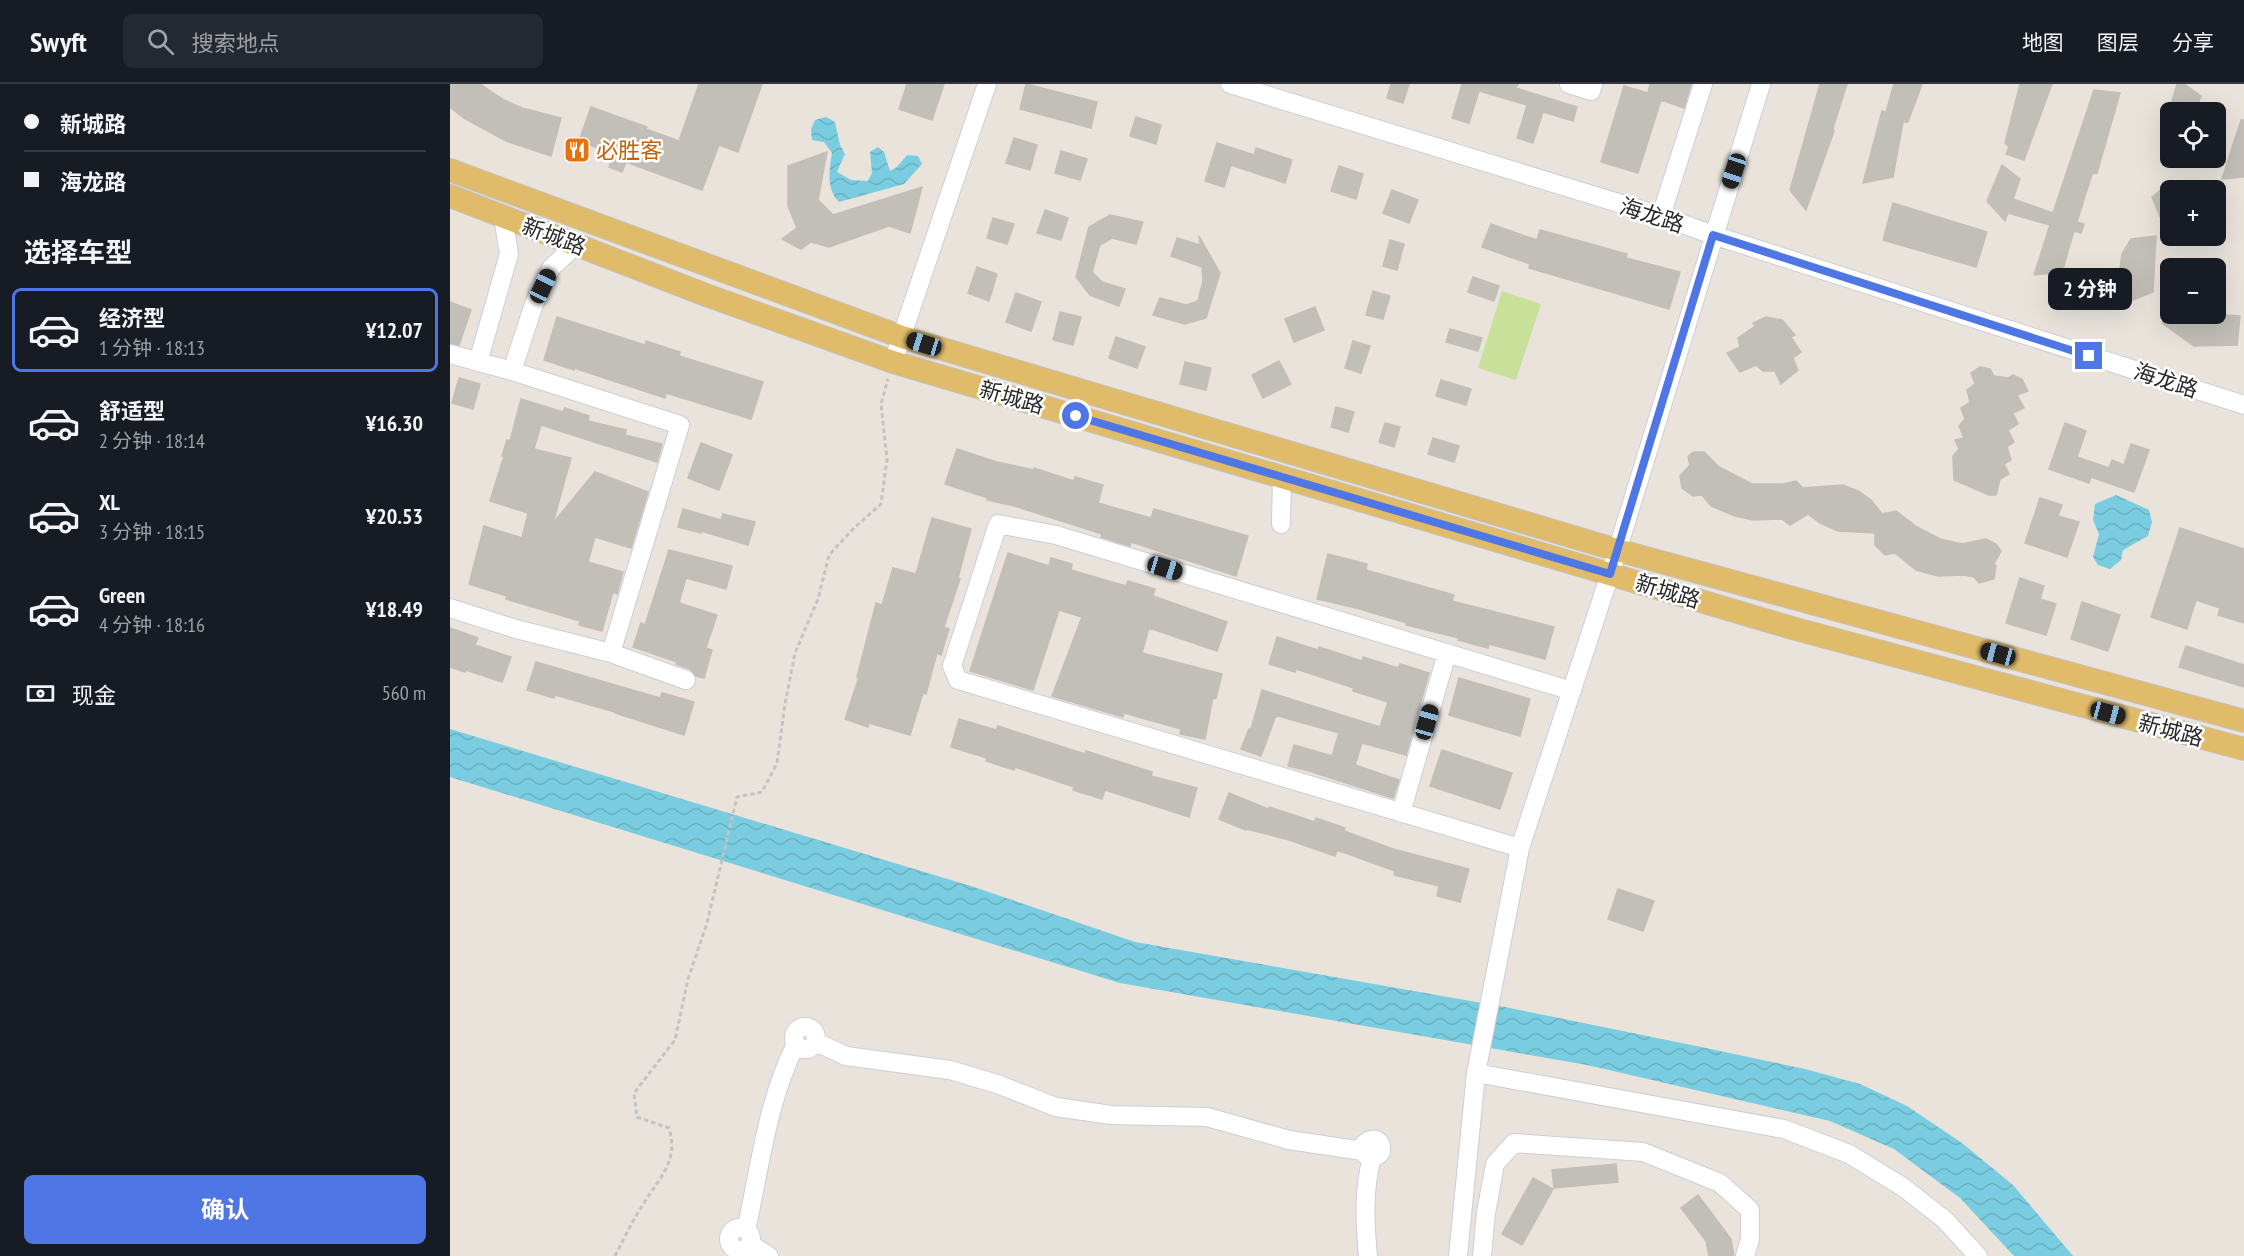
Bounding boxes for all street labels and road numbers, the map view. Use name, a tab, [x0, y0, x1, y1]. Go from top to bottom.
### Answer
street label: 海龙路	[1616, 191, 1688, 239]
street label: 新城路	[518, 211, 590, 261]
street label: 海龙路	[2130, 356, 2202, 404]
street label: 新城路	[976, 374, 1048, 420]
street label: 新城路	[1632, 568, 1704, 614]
street label: 新城路	[2135, 708, 2207, 752]

